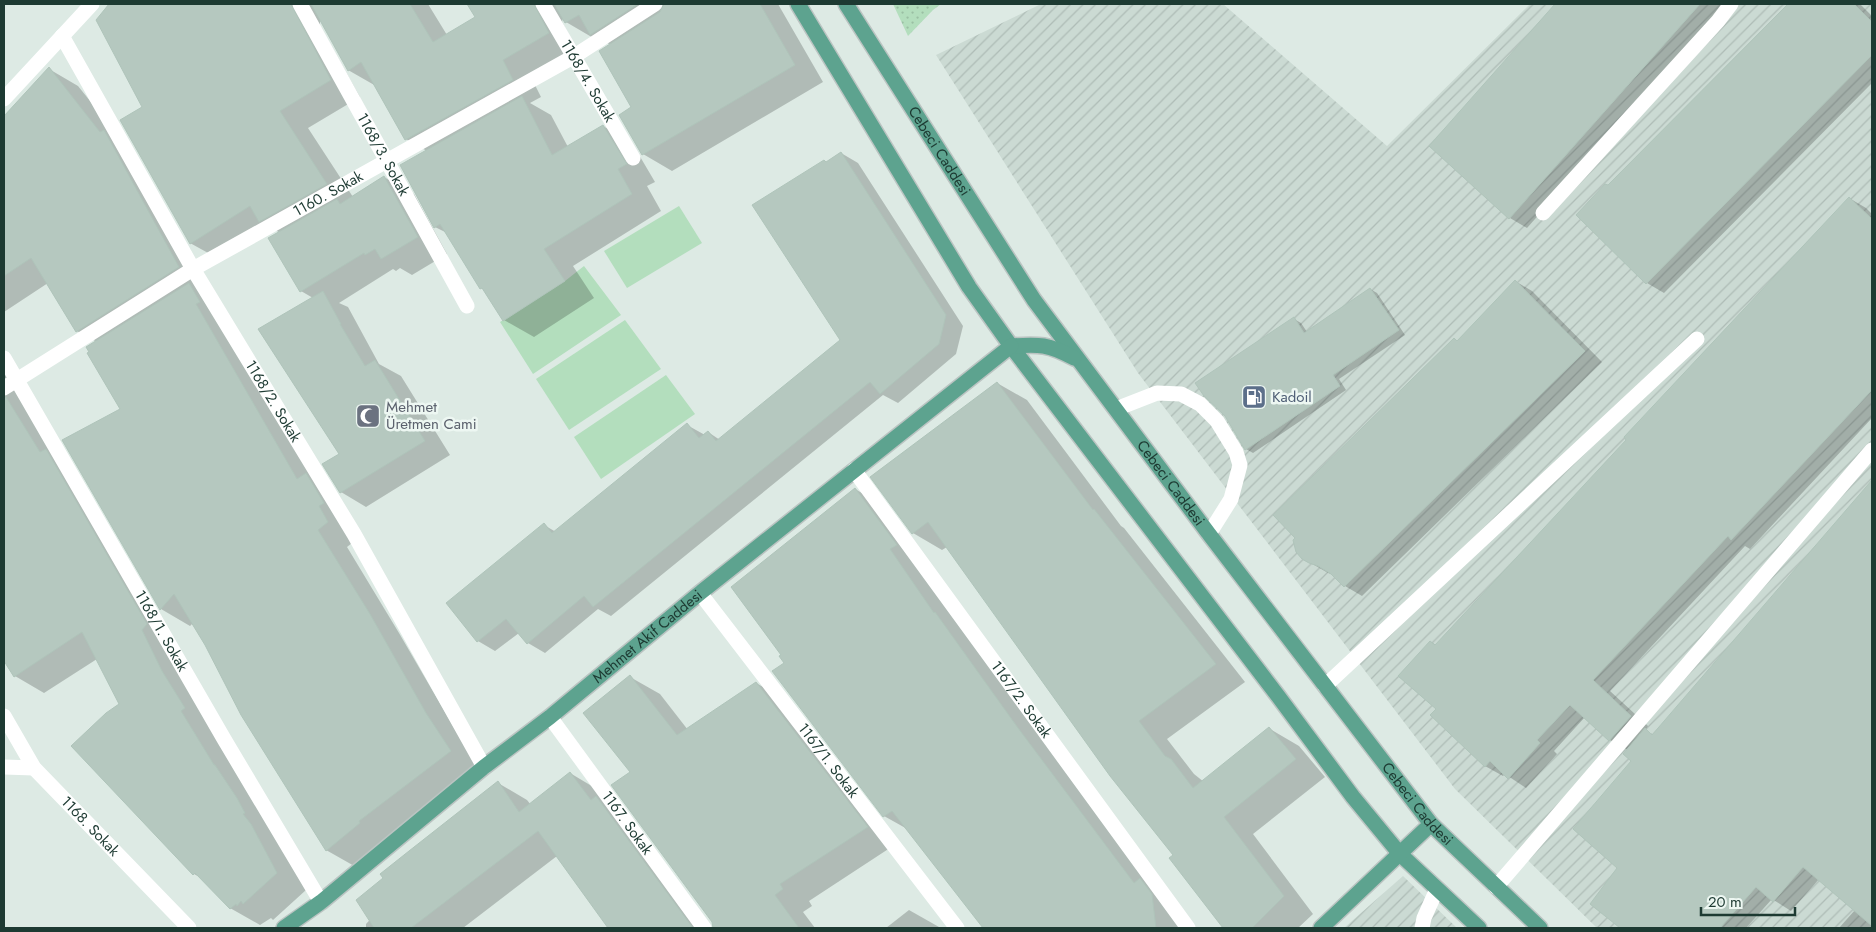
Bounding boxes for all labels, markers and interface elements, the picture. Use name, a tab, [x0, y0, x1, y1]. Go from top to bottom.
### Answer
street label: 1168/4. Sokak	[555, 35, 621, 127]
street label: Cebeci Caddesi	[903, 102, 976, 200]
street label: 1168/3. Sokak	[351, 109, 415, 200]
street label: 1160. Sokak	[289, 165, 367, 222]
street label: 1168/2. Sokak	[240, 356, 307, 447]
fuel station icon: Kadoil	[1241, 384, 1267, 410]
place label: Kadoil	[1272, 386, 1312, 408]
place label: Mehmet Üretmen Cami	[386, 396, 477, 435]
mosque icon: Mehmet Üretmen Cami	[355, 403, 381, 429]
street label: Cebeci Caddesi	[1131, 435, 1210, 530]
street label: Mehmet Akif Caddesi	[588, 584, 707, 689]
street label: 1168/1. Sokak	[129, 586, 194, 676]
street label: 1167/2. Sokak	[986, 656, 1057, 743]
street label: 1167/1. Sokak	[793, 718, 864, 803]
street label: Cebeci Caddesi	[1377, 758, 1458, 851]
street label: 1167. Sokak	[596, 786, 658, 860]
street label: 1168. Sokak	[56, 791, 125, 861]
scale bar	[1701, 884, 1795, 916]
text: 20 m	[1708, 891, 1742, 913]

